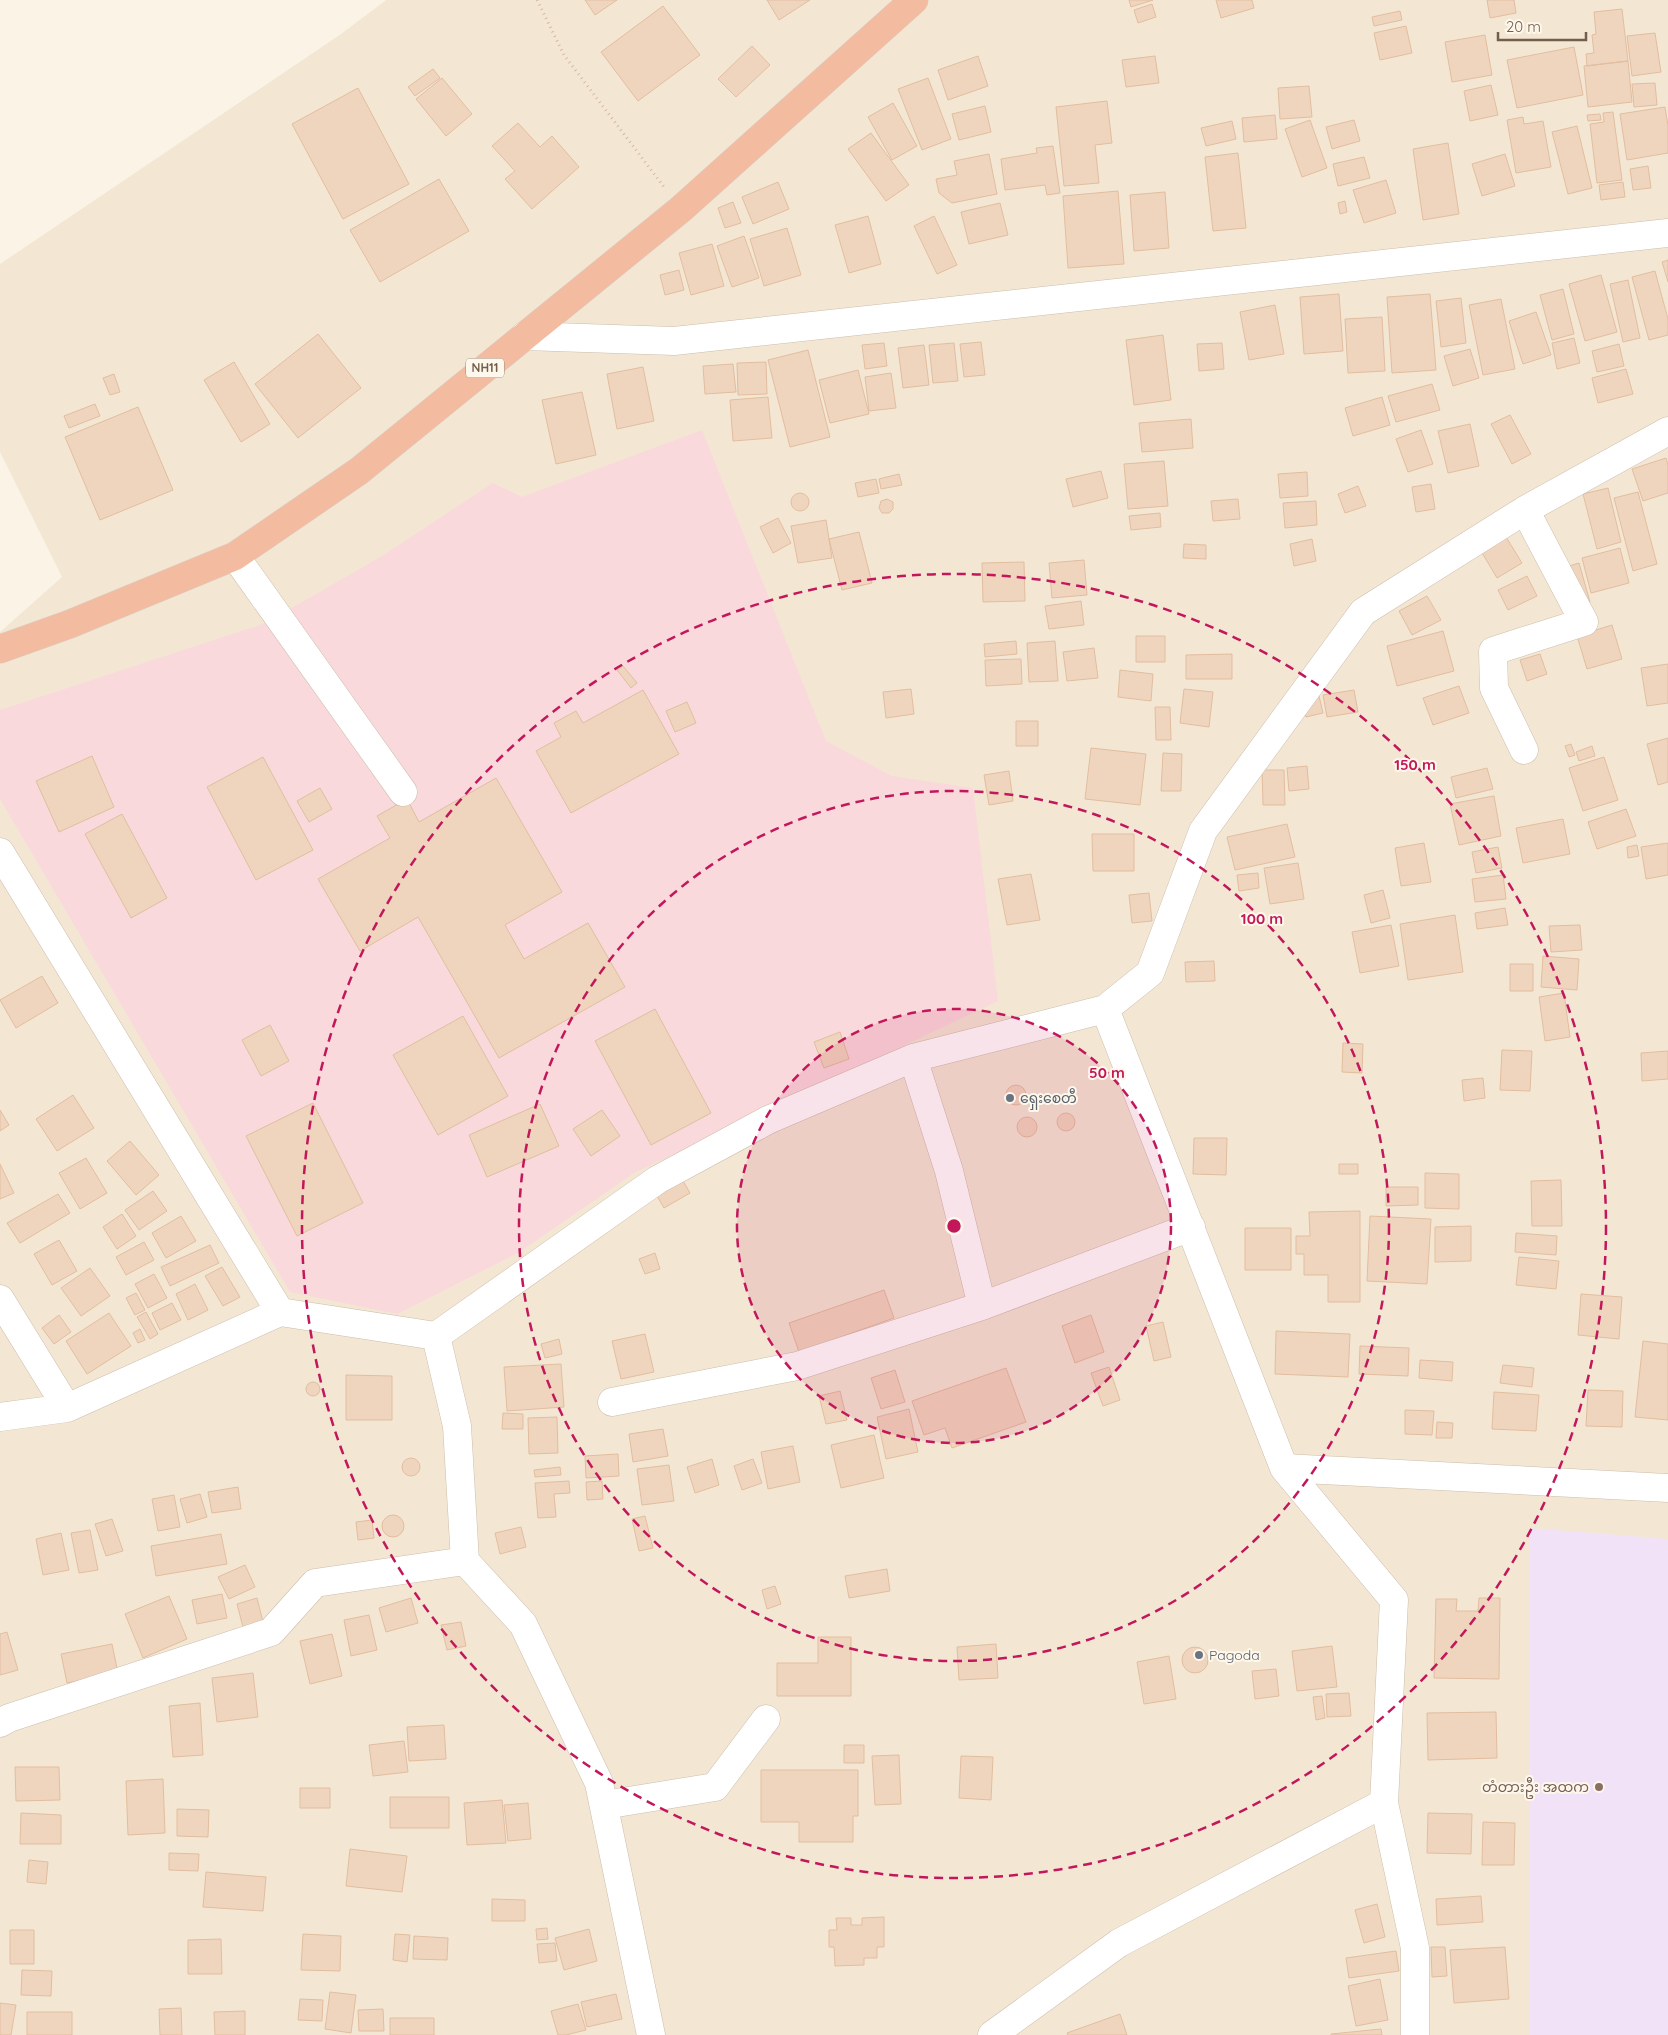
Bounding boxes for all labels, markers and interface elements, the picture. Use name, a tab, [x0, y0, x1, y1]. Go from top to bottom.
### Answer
scale bar	[1498, 10, 1586, 42]
text: 20 m	[1506, 17, 1541, 36]
road number: NH11	[466, 358, 504, 378]
text: 150 m	[1394, 755, 1436, 774]
text: 100 m	[1241, 909, 1283, 928]
text: 50 m	[1089, 1063, 1125, 1082]
place label: ရှေးစေတီ	[1020, 1088, 1077, 1110]
marker: ရှေးစေတီ	[1004, 1092, 1016, 1104]
centre of rings	[945, 1217, 963, 1235]
place label: Pagoda	[1209, 1646, 1260, 1664]
marker: Pagoda	[1193, 1649, 1205, 1661]
place label: တံတားဦး အထက	[1482, 1777, 1589, 1799]
marker: တံတားဦး အထက	[1593, 1781, 1605, 1793]

